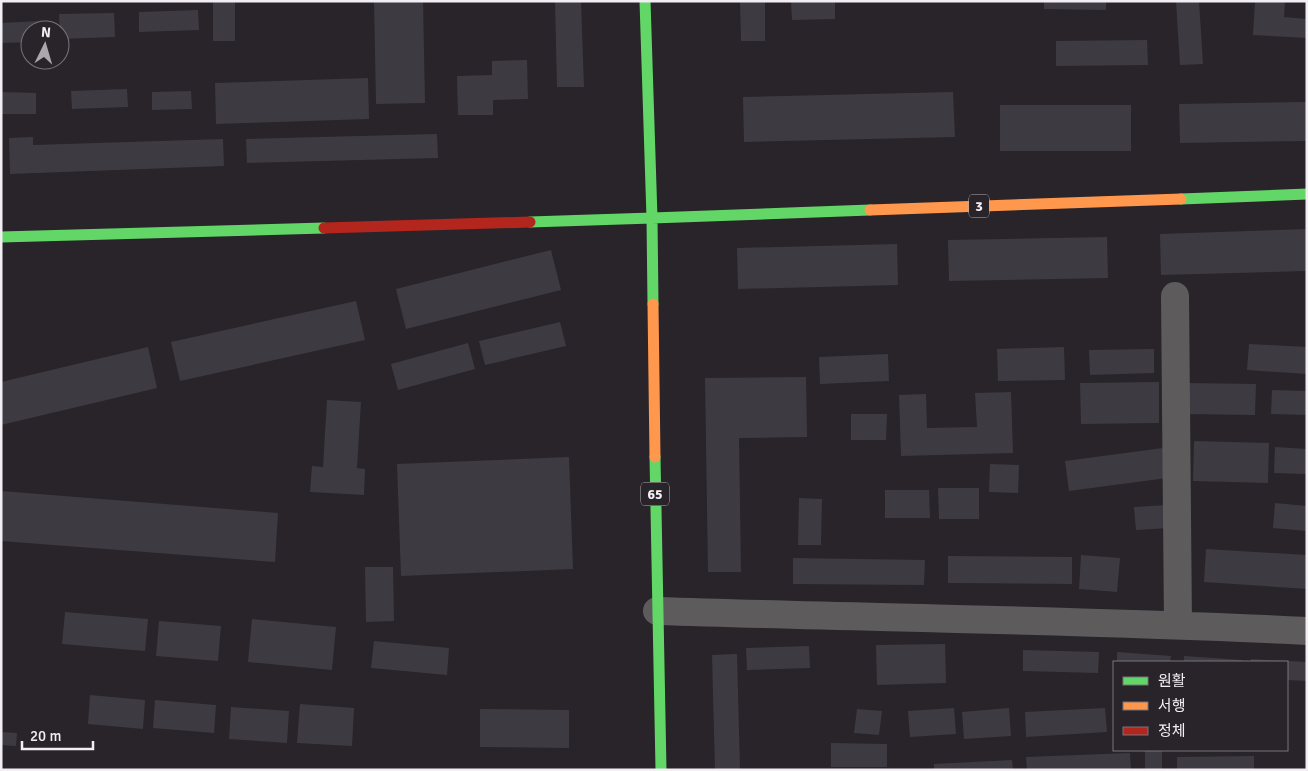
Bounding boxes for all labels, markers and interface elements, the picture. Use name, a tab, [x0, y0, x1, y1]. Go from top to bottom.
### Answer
north arrow	[20, 20, 70, 70]
text: N	[40, 24, 52, 41]
road number: 3	[969, 195, 989, 218]
road number: 65	[641, 482, 669, 506]
legend	[1113, 661, 1288, 751]
text: 원활	[1158, 672, 1186, 690]
text: 서행	[1158, 697, 1186, 715]
scale bar	[22, 718, 94, 750]
text: 정체	[1158, 722, 1186, 740]
text: 20 m	[30, 727, 61, 745]

